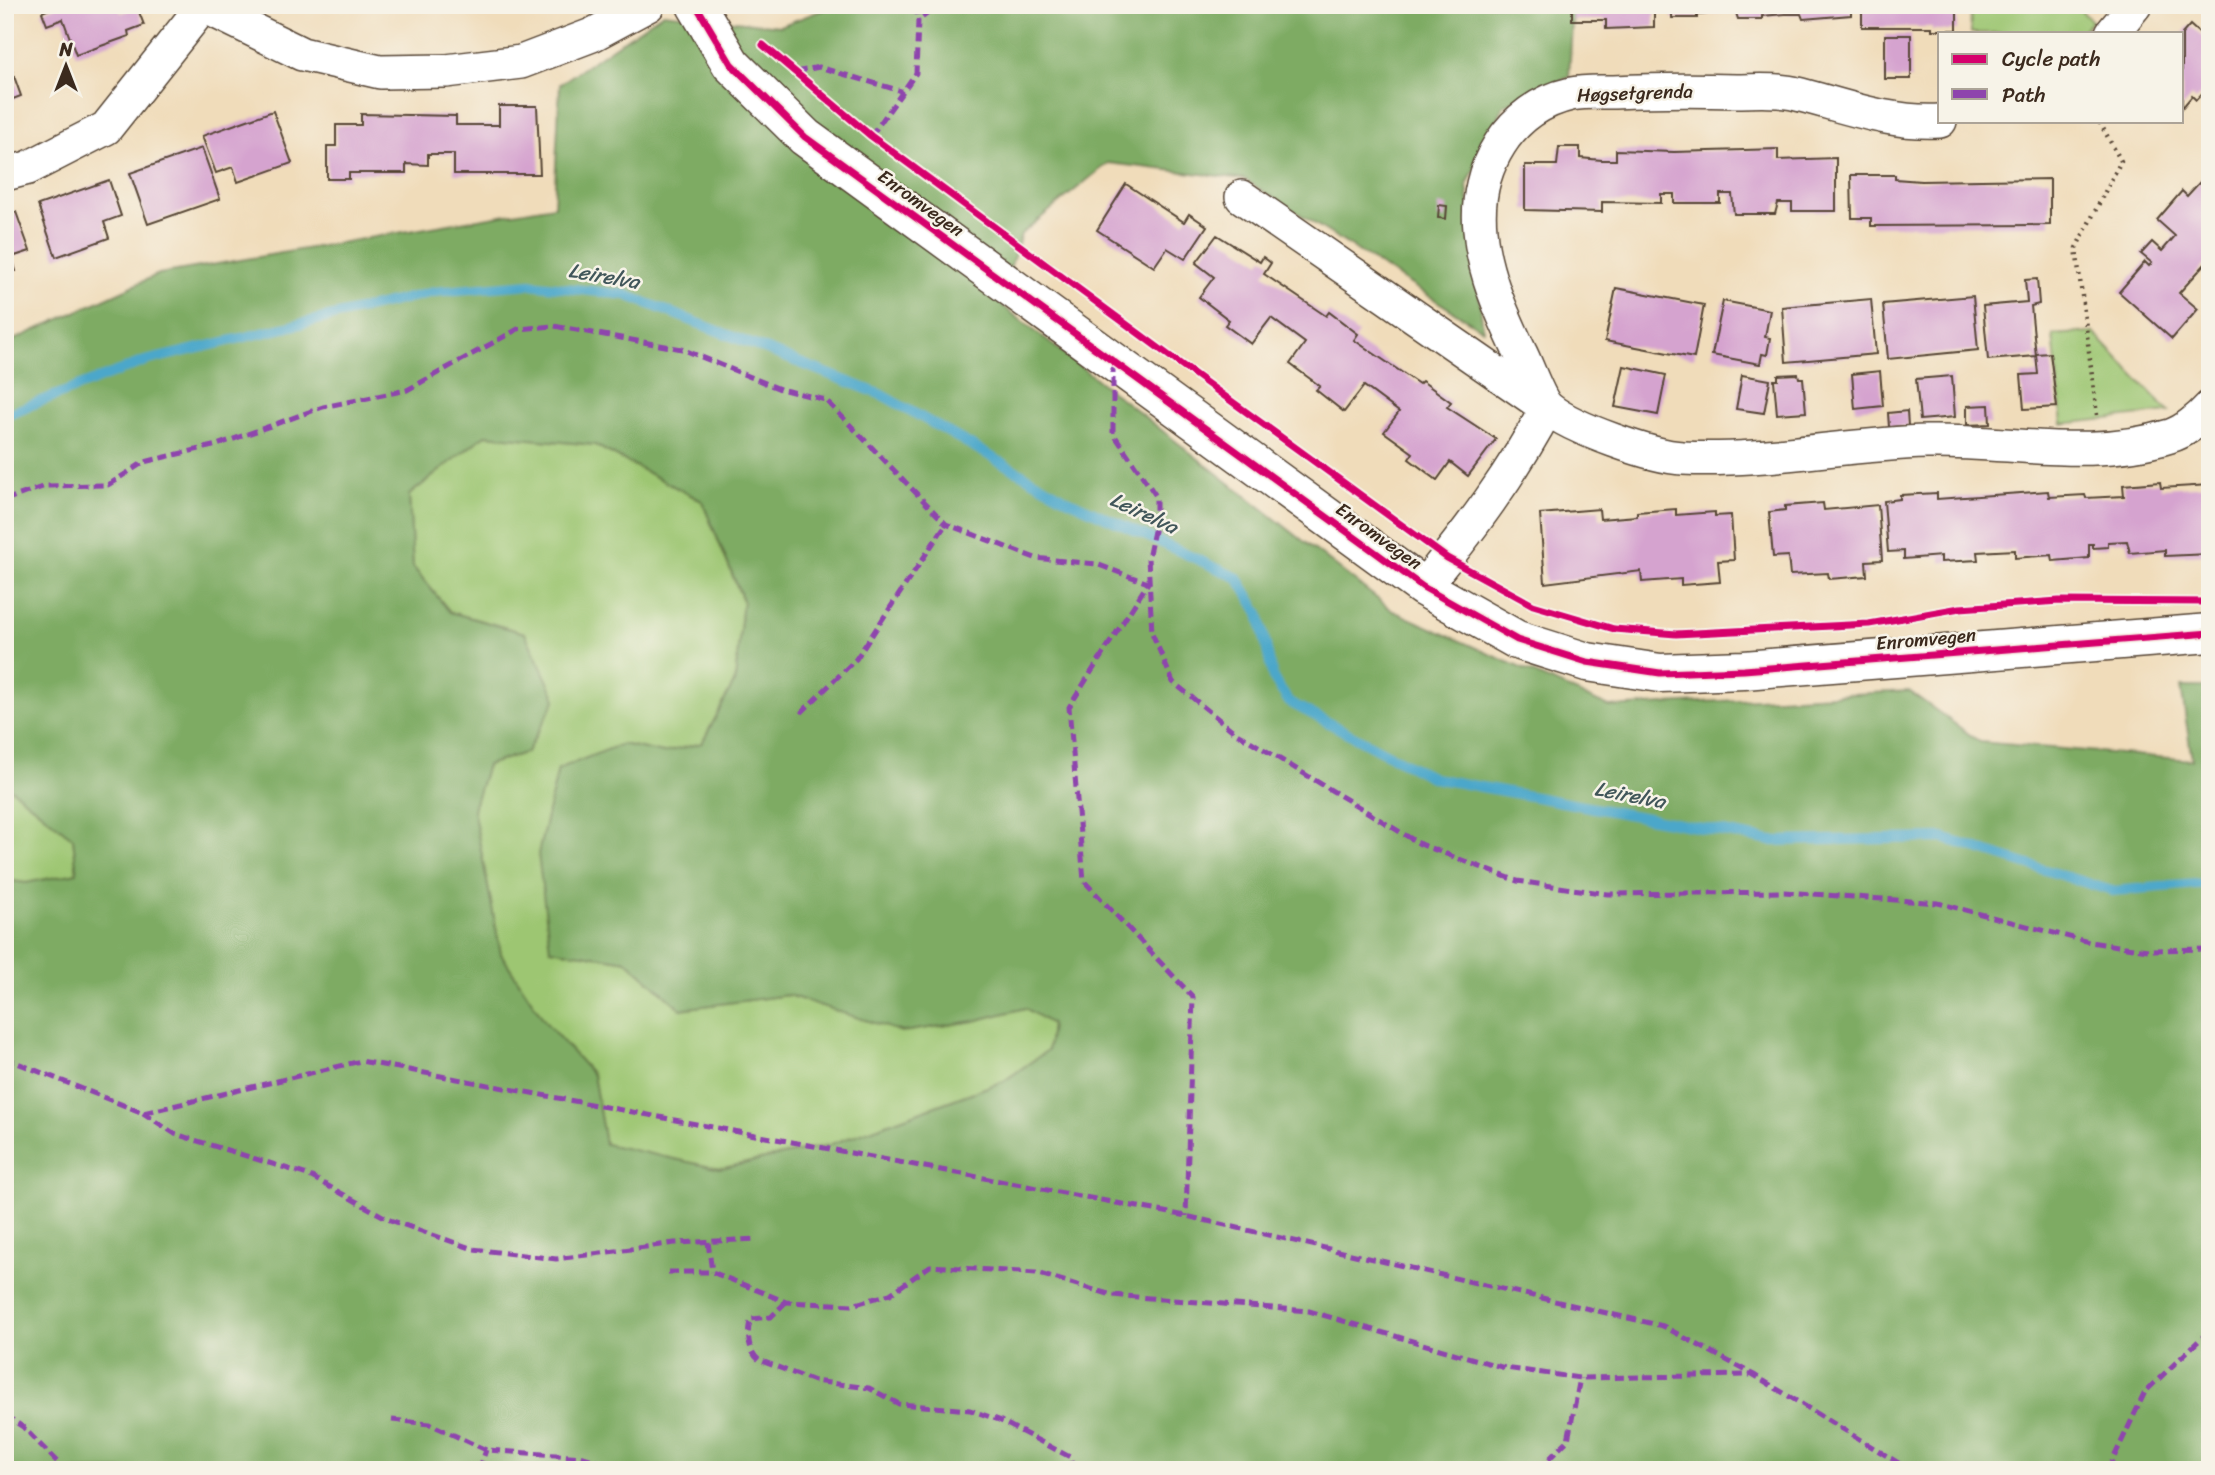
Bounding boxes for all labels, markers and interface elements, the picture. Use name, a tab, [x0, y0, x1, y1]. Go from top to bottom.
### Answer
north arrow	[32, 32, 102, 102]
legend	[1938, 32, 2184, 122]
text: N	[58, 33, 73, 66]
text: Cycle path	[2002, 40, 2101, 78]
street label: Høgsetgrenda	[1577, 74, 1694, 112]
text: Path	[2002, 76, 2045, 114]
street label: Enromvegen	[871, 160, 971, 246]
water label: Leirelva	[566, 251, 644, 301]
water label: Leirelva	[1104, 481, 1186, 546]
street label: Enromvegen	[1329, 493, 1429, 579]
street label: Enromvegen	[1875, 618, 1977, 660]
water label: Leirelva	[1591, 770, 1670, 821]

